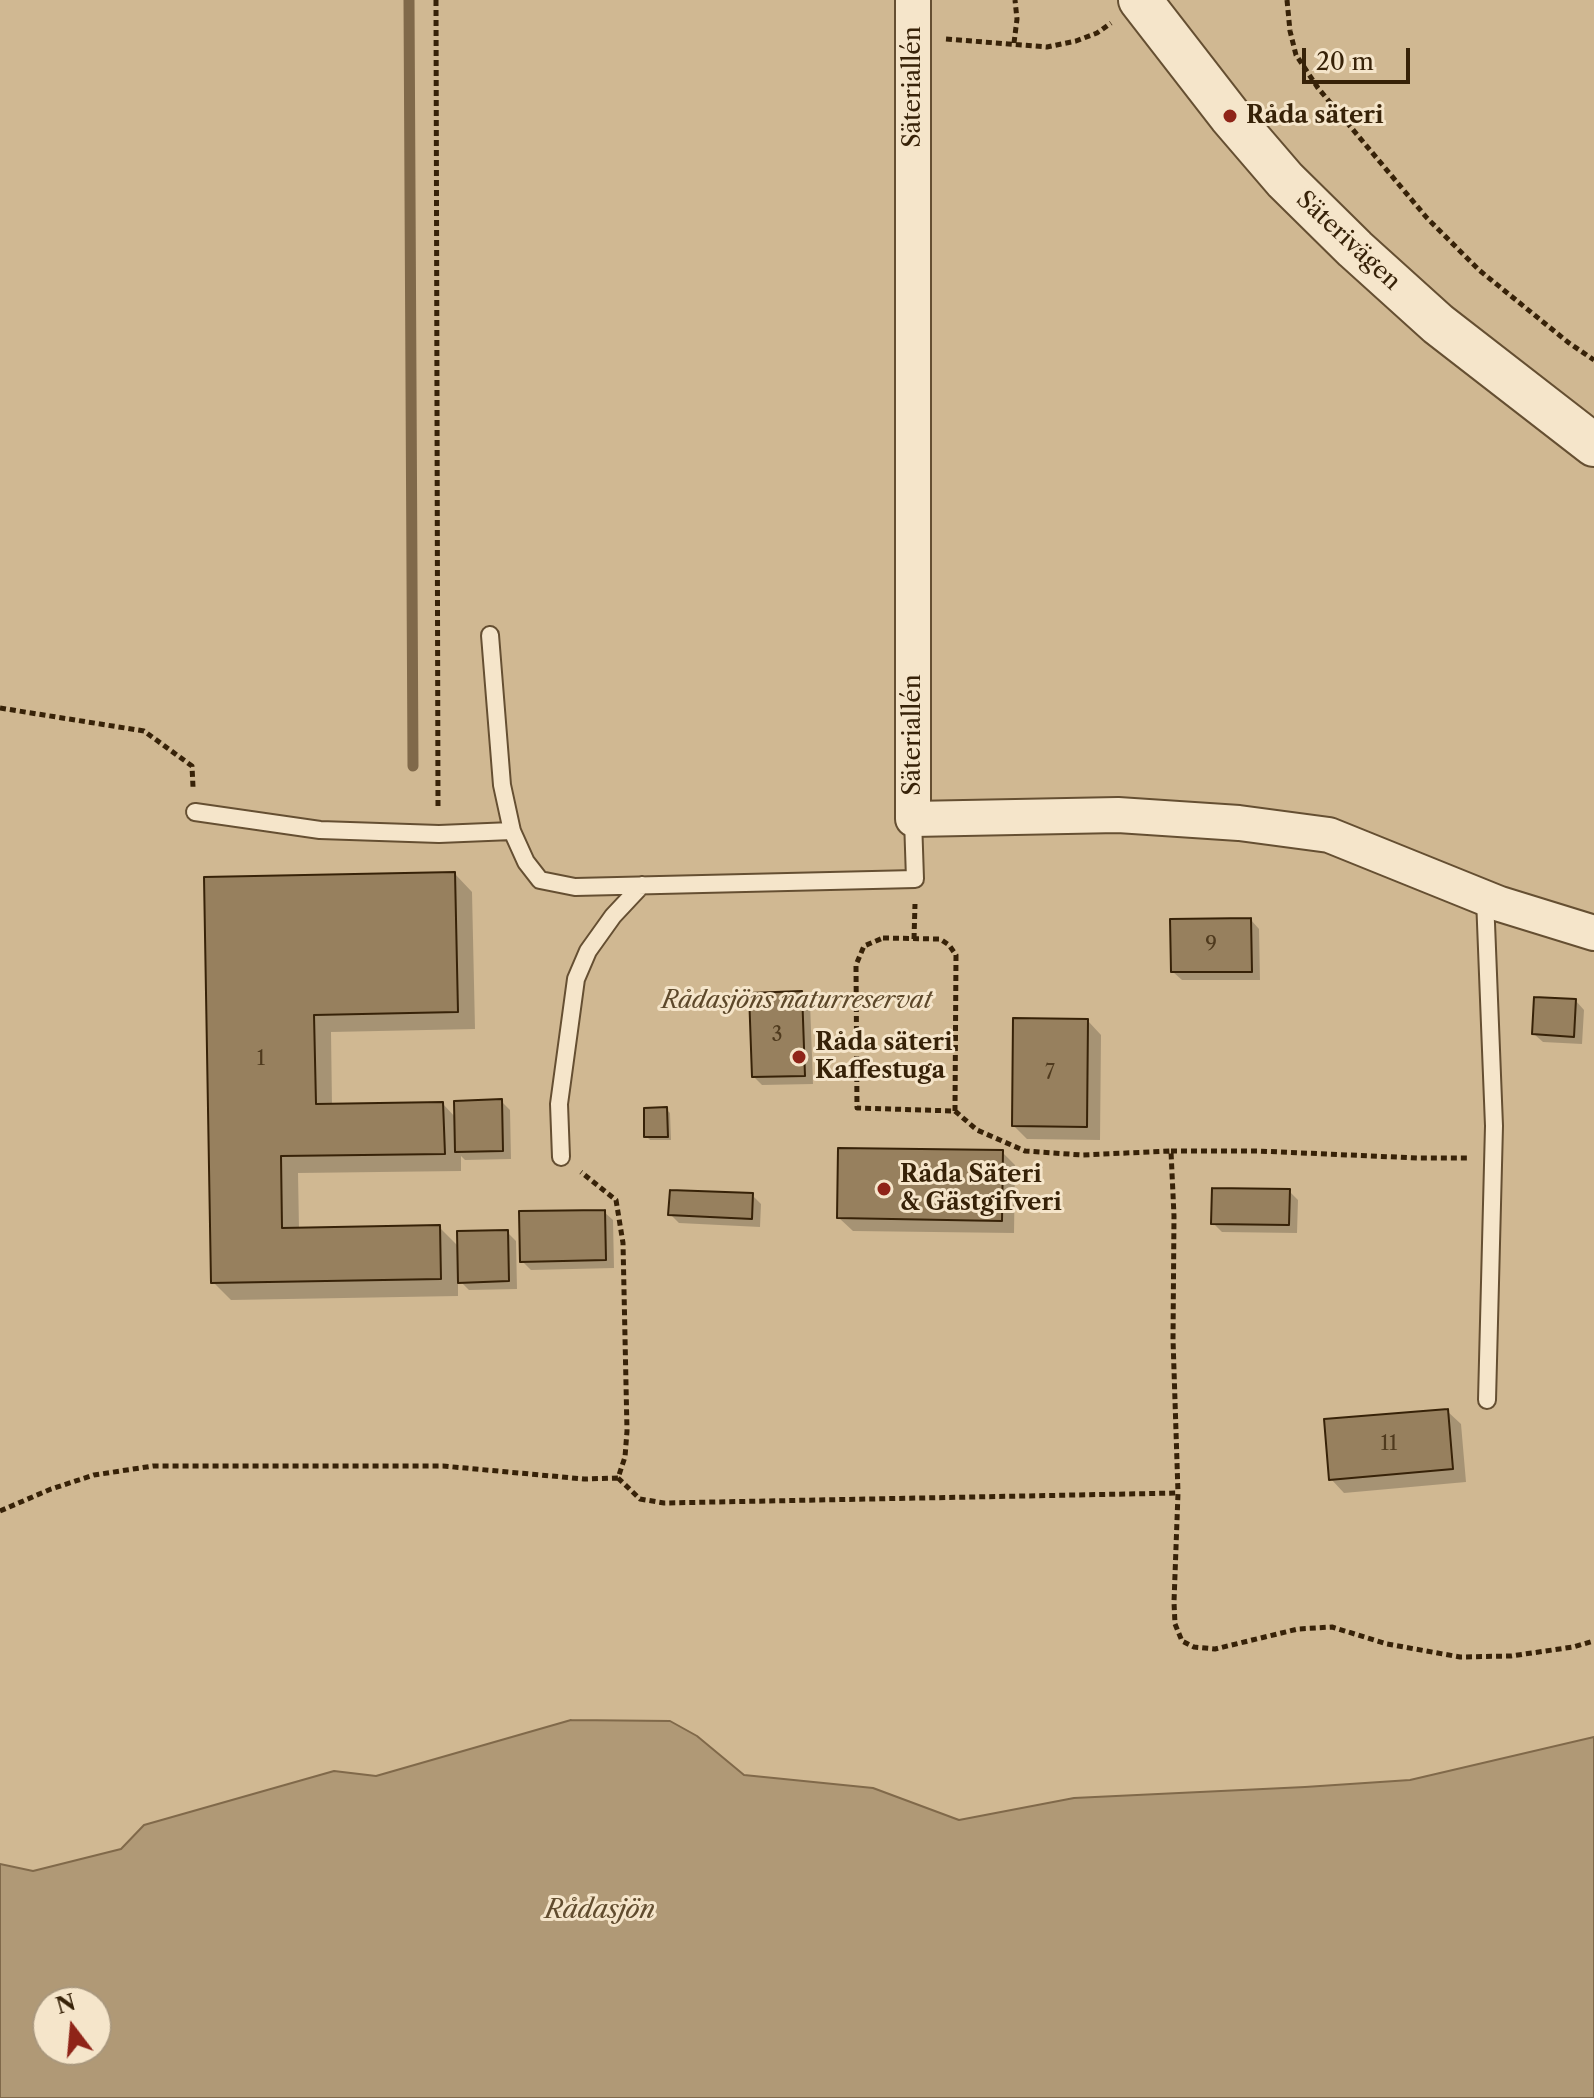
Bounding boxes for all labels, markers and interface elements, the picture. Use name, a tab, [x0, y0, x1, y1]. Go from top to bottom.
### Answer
street label: Säteriallén	[899, 26, 927, 148]
scale bar	[1306, 32, 1414, 82]
text: 20 m	[1316, 47, 1374, 76]
place label: Råda säteri	[1246, 102, 1384, 130]
marker: Råda säteri	[1221, 107, 1239, 125]
street label: Säterivägen	[1290, 185, 1406, 297]
street label: Säteriallén	[899, 674, 927, 796]
house number: 9	[1205, 933, 1217, 957]
park label: Rådasjöns naturreservat	[662, 987, 932, 1015]
house number: 3	[771, 1023, 783, 1047]
place label: Råda säteri Kaffestuga	[815, 1029, 953, 1085]
house number: 1	[257, 1047, 265, 1071]
marker: Råda säteri Kaffestuga	[790, 1048, 808, 1066]
house number: 7	[1045, 1061, 1055, 1085]
place label: Råda Säteri & Gästgifveri	[900, 1161, 1062, 1217]
marker: Råda Säteri & Gästgifveri	[875, 1180, 893, 1198]
house number: 11	[1381, 1432, 1397, 1456]
water label: Rådasjön	[545, 1894, 655, 1926]
north arrow	[32, 1986, 112, 2066]
text: N	[53, 1989, 79, 2020]

